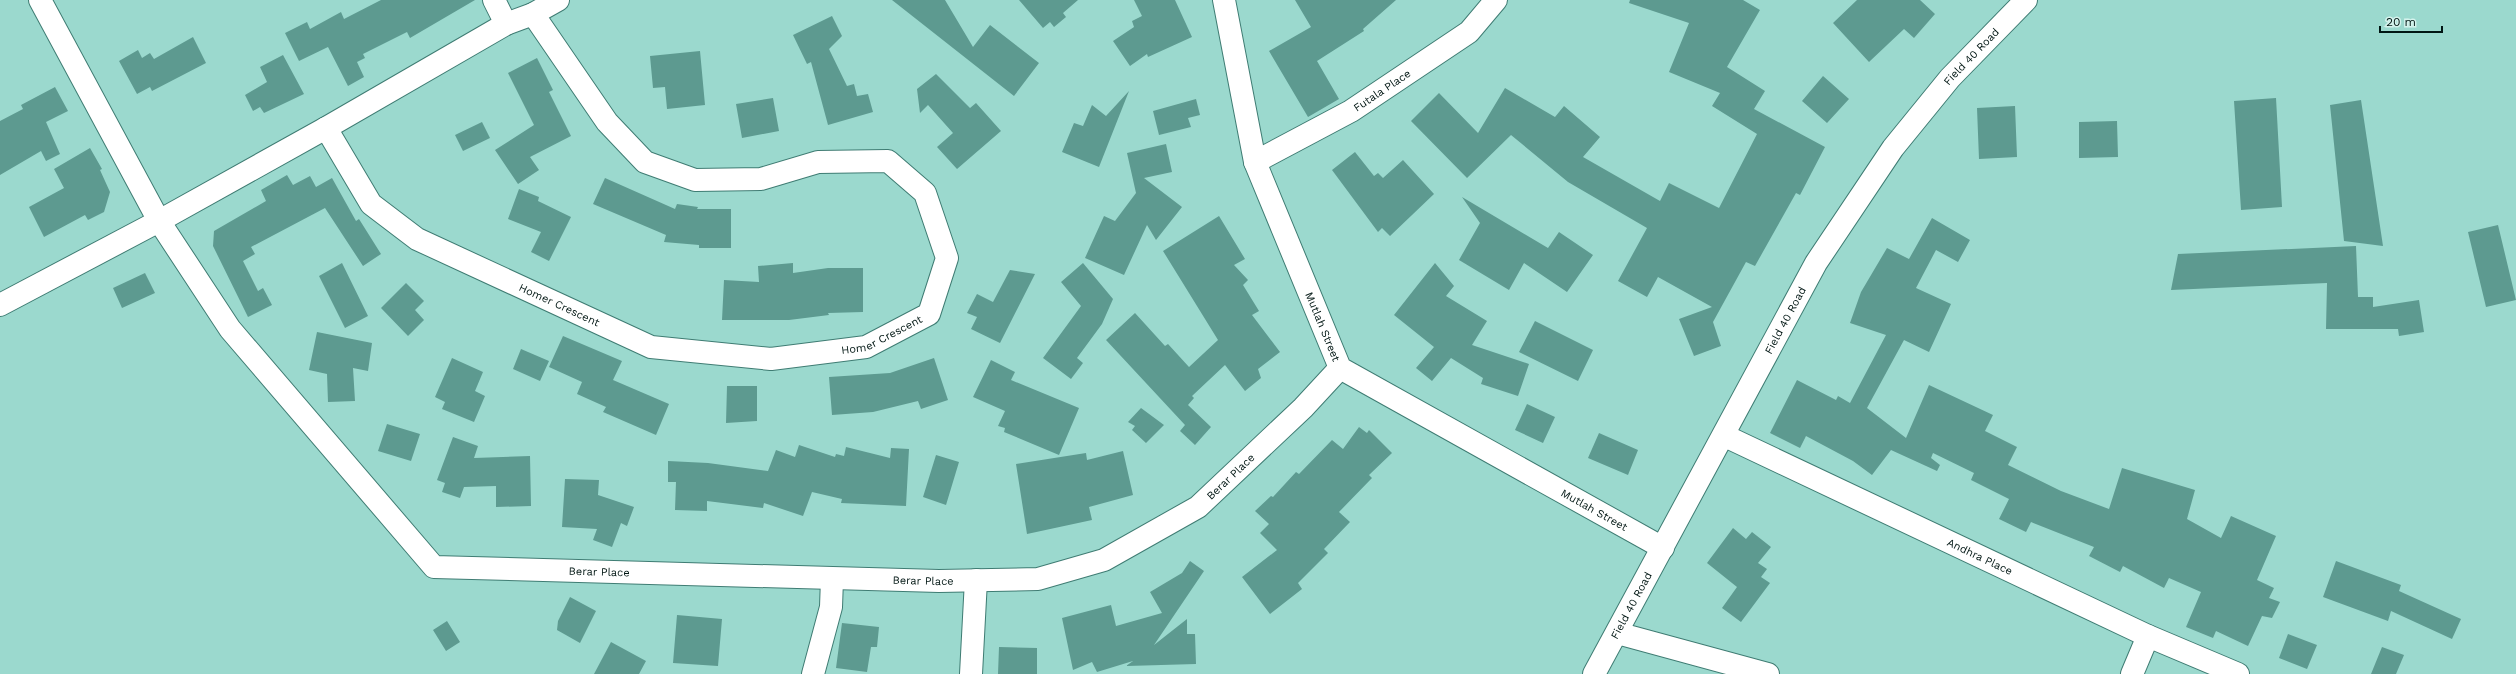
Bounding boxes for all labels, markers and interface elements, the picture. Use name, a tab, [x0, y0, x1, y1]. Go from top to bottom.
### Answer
scale bar	[2380, 8, 2442, 34]
text: 20 m	[2386, 15, 2416, 29]
street label: Field 40 Road	[1941, 26, 2002, 88]
street label: Futala Place	[1351, 67, 1413, 114]
street label: Homer Crescent	[517, 281, 602, 330]
street label: Field 40 Road	[1762, 285, 1809, 356]
street label: Mutlah Street	[1302, 290, 1343, 364]
street label: Homer Crescent	[841, 313, 925, 357]
street label: Berar Place	[1204, 451, 1257, 503]
street label: Mutlah Street	[1559, 486, 1630, 534]
street label: Andhra Place	[1945, 536, 2014, 578]
street label: Berar Place	[569, 565, 630, 579]
street label: Field 40 Road	[1608, 570, 1655, 641]
street label: Berar Place	[892, 574, 954, 588]

